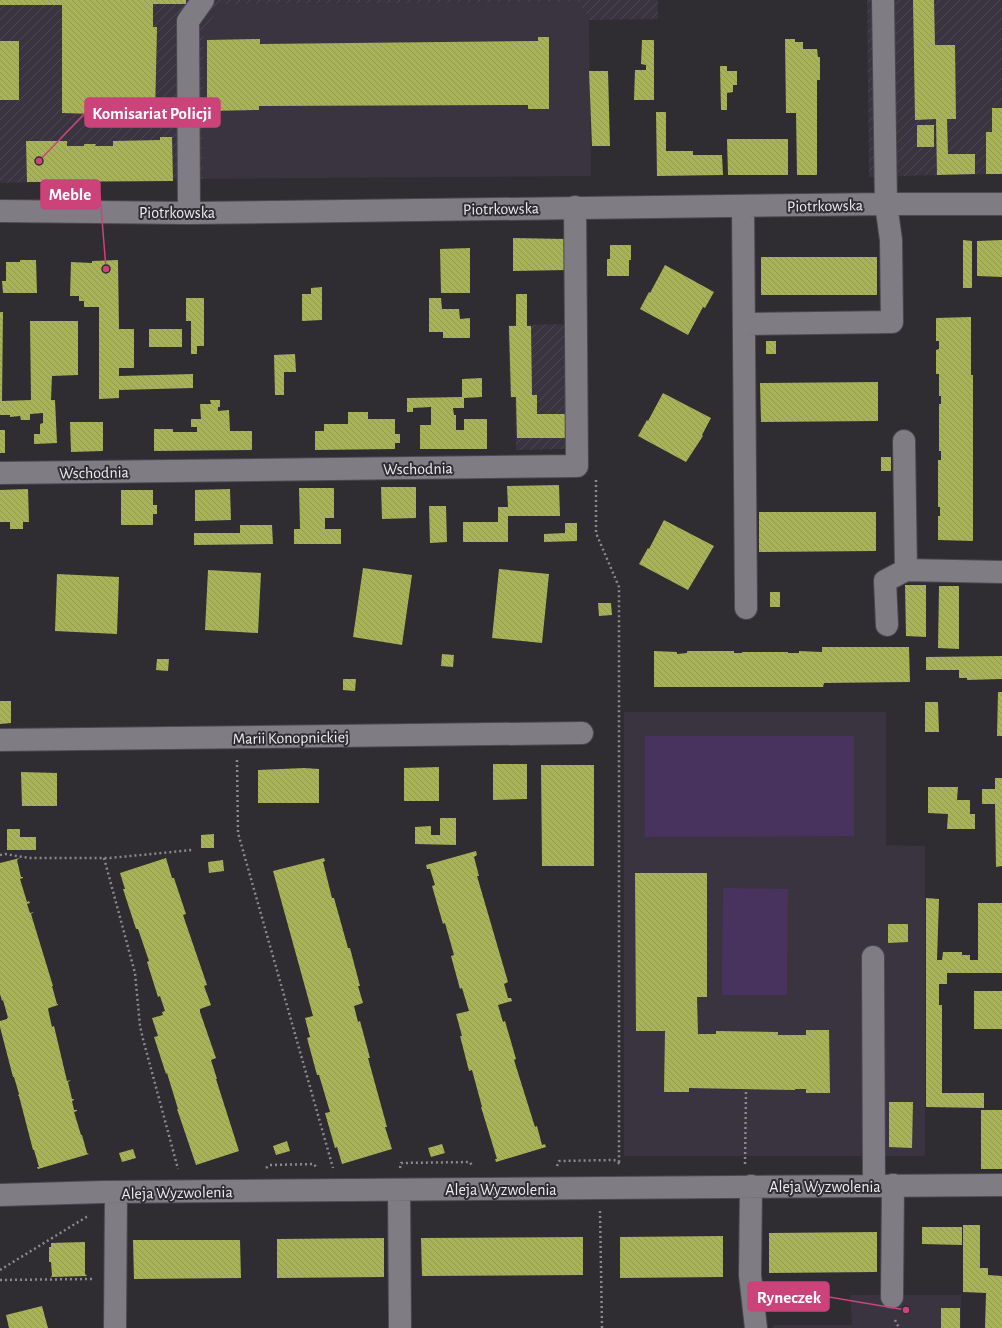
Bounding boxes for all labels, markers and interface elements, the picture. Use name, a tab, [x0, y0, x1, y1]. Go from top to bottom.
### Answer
callout: Komisariat Policji	[85, 98, 220, 127]
text: Komisariat Policji	[92, 105, 212, 123]
callout: Meble	[41, 180, 100, 209]
text: Meble	[49, 186, 91, 203]
street label: Piotrkowska	[787, 197, 863, 215]
street label: Piotrkowska	[463, 200, 539, 218]
street label: Piotrkowska	[139, 205, 215, 221]
street label: Wschodnia	[383, 460, 453, 478]
street label: Wschodnia	[59, 464, 129, 482]
street label: Marii Konopnickiej	[233, 729, 349, 748]
street label: Aleja Wyzwolenia	[769, 1179, 881, 1196]
street label: Aleja Wyzwolenia	[445, 1182, 557, 1199]
street label: Aleja Wyzwolenia	[121, 1184, 233, 1203]
callout: Ryneczek	[748, 1282, 829, 1311]
text: Ryneczek	[757, 1289, 822, 1307]

